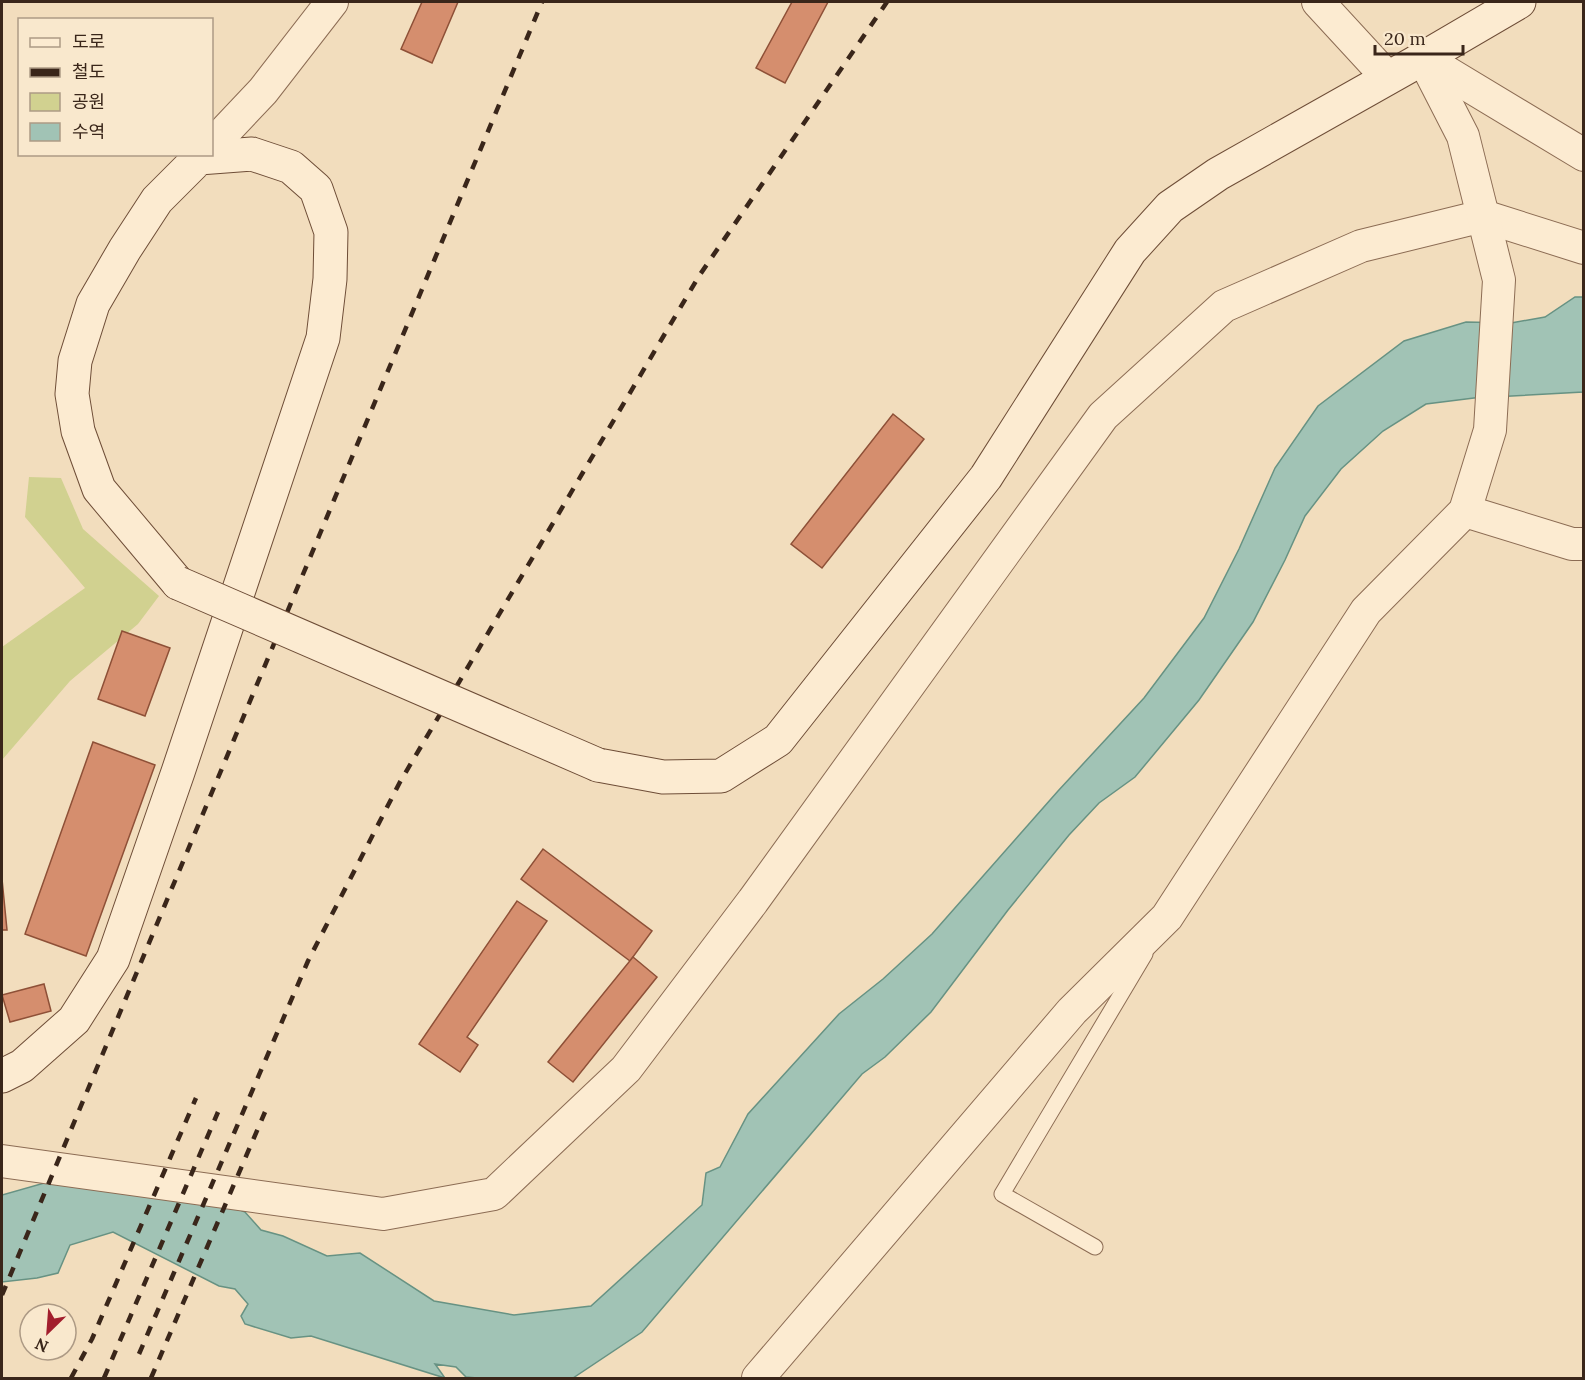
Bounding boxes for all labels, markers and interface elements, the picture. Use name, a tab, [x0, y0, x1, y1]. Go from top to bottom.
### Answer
legend	[18, 18, 213, 156]
scale bar	[1375, 18, 1464, 56]
text: 20 m	[1384, 27, 1426, 50]
text: 도로	[72, 30, 105, 53]
text: 철도	[72, 60, 105, 83]
text: 공원	[72, 90, 105, 113]
text: 수역	[72, 120, 105, 143]
north arrow	[18, 1302, 78, 1362]
text: N	[32, 1334, 51, 1357]

